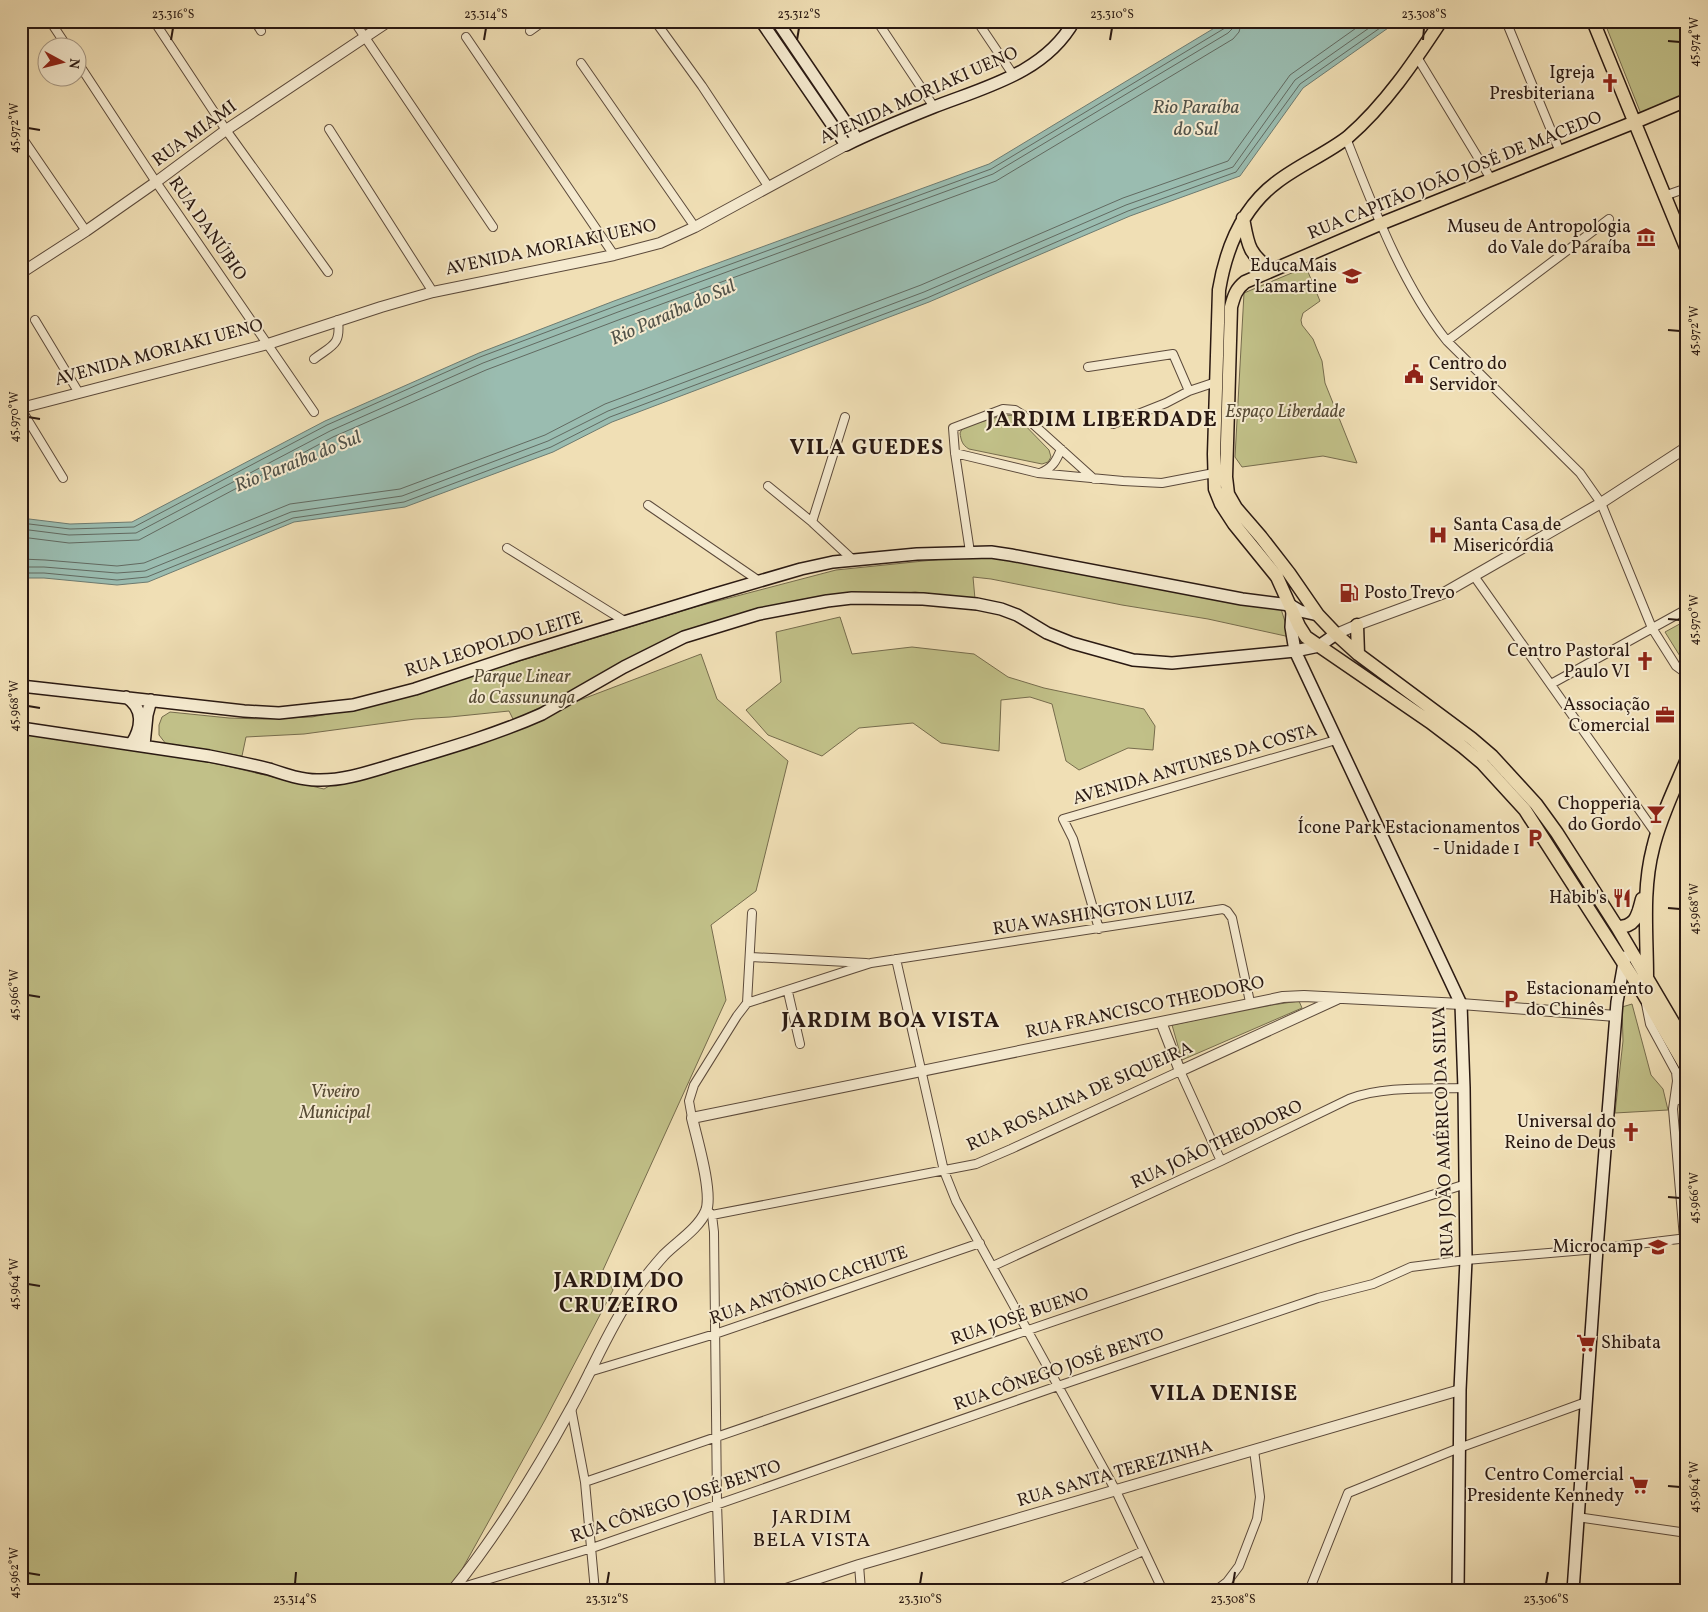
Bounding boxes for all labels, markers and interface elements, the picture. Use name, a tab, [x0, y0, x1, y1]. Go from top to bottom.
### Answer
text: 23.316°S	[152, 7, 194, 23]
text: 23.314°S	[464, 7, 508, 23]
text: 23.312°S	[778, 7, 820, 23]
text: 23.310°S	[1090, 7, 1134, 23]
text: 23.308°S	[1401, 7, 1447, 23]
text: 45.974°W	[1687, 17, 1703, 67]
north arrow	[38, 38, 88, 88]
street label: AVENIDA MORIAKI UENO	[816, 41, 1022, 151]
text: N	[63, 57, 83, 70]
place label: Igreja Presbiteriana	[1489, 61, 1595, 107]
church icon: Igreja Presbiteriana	[1599, 72, 1621, 94]
street label: RUA MIAMI	[148, 95, 242, 173]
water label: Rio Paraíba do Sul	[1153, 95, 1239, 143]
text: 45.972°W	[7, 103, 23, 153]
street label: RUA CAPITÃO JOÃO JOSÉ DE MACEDO	[1304, 105, 1606, 247]
street label: RUA DANÚBIO	[162, 172, 252, 286]
street label: AVENIDA MORIAKI UENO	[443, 213, 659, 283]
place label: Museu de Antropologia do Vale do Paraíba	[1447, 215, 1631, 261]
museum icon: Museu de Antropologia do Vale do Paraíba	[1635, 226, 1657, 248]
place label: EducaMais Lamartine	[1250, 254, 1337, 300]
school or university icon: EducaMais Lamartine	[1341, 265, 1363, 287]
water label: Rio Paraíba do Sul	[606, 274, 740, 352]
text: 45.972°W	[1687, 306, 1703, 356]
street label: AVENIDA MORIAKI UENO	[52, 313, 266, 393]
place label: Centro do Servidor	[1429, 352, 1507, 398]
public building icon: Centro do Servidor	[1403, 363, 1425, 385]
text: 45.970°W	[7, 391, 23, 443]
park label: Espaço Liberdade	[1225, 400, 1346, 425]
district label: JARDIM LIBERDADE	[985, 405, 1218, 436]
water label: Rio Paraíba do Sul	[231, 425, 366, 499]
district label: VILA GUEDES	[790, 433, 944, 464]
place label: Santa Casa de Misericórdia	[1453, 513, 1561, 559]
hospital icon: Santa Casa de Misericórdia	[1427, 524, 1449, 546]
place label: Posto Trevo	[1364, 581, 1455, 606]
fuel station icon: Posto Trevo	[1338, 582, 1360, 604]
text: 45.970°W	[1687, 594, 1703, 646]
street label: RUA LEOPOLDO LEITE	[402, 606, 586, 684]
place label: Centro Pastoral Paulo VI	[1507, 639, 1630, 685]
church icon: Centro Pastoral Paulo VI	[1634, 650, 1656, 672]
park label: Parque Linear do Cassununga	[469, 665, 575, 711]
text: 45.968°W	[7, 680, 23, 732]
place label: Associação Comercial	[1563, 693, 1650, 739]
office icon: Associação Comercial	[1654, 704, 1676, 726]
street label: AVENIDA ANTUNES DA COSTA	[1070, 718, 1320, 812]
place label: Chopperia do Gordo	[1558, 792, 1641, 838]
bar icon: Chopperia do Gordo	[1645, 803, 1667, 825]
place label: Ícone Park Estacionamentos - Unidade 1	[1298, 816, 1520, 862]
parking icon: Ícone Park Estacionamentos - Unidade 1	[1524, 827, 1546, 849]
text: 45.968°W	[1687, 883, 1703, 935]
street label: RUA WASHINGTON LUIZ	[991, 886, 1197, 942]
place label: Habib's	[1549, 886, 1607, 911]
restaurant icon: Habib's	[1611, 887, 1633, 909]
text: 45.966°W	[7, 969, 23, 1021]
street label: RUA FRANCISCO THEODORO	[1023, 970, 1267, 1046]
place label: Estacionamento do Chinês	[1526, 977, 1653, 1023]
parking icon: Estacionamento do Chinês	[1500, 988, 1522, 1010]
district label: JARDIM BOA VISTA	[781, 1006, 1000, 1037]
street label: RUA JOÃO AMÉRICO DA SILVA	[1427, 1006, 1461, 1258]
street label: RUA ROSALINA DE SIQUEIRA	[963, 1036, 1197, 1158]
park label: Viveiro Municipal	[299, 1080, 371, 1126]
street label: RUA JOÃO THEODORO	[1127, 1094, 1307, 1196]
place label: Universal do Reino de Deus	[1504, 1110, 1616, 1156]
church icon: Universal do Reino de Deus	[1620, 1121, 1642, 1143]
text: 45.966°W	[1687, 1172, 1703, 1224]
place label: Microcamp	[1552, 1235, 1643, 1260]
school or university icon: Microcamp	[1647, 1236, 1669, 1258]
street label: RUA ANTÔNIO CACHUTE	[707, 1240, 912, 1332]
text: 45.964°W	[7, 1258, 23, 1310]
district label: JARDIM DO CRUZEIRO	[553, 1266, 684, 1322]
street label: RUA JOSÉ BUENO	[948, 1282, 1092, 1352]
street label: RUA CÔNEGO JOSÉ BENTO	[950, 1322, 1168, 1418]
place label: Shibata	[1601, 1331, 1661, 1356]
supermarket icon: Shibata	[1575, 1332, 1597, 1354]
district label: VILA DENISE	[1150, 1379, 1298, 1410]
street label: RUA SANTA TEREZINHA	[1014, 1434, 1216, 1514]
street label: RUA CÔNEGO JOSÉ BENTO	[567, 1454, 785, 1550]
text: 45.964°W	[1687, 1461, 1703, 1513]
place label: Centro Comercial Presidente Kennedy	[1467, 1463, 1624, 1509]
supermarket icon: Centro Comercial Presidente Kennedy	[1628, 1474, 1650, 1496]
district label: JARDIM BELA VISTA	[753, 1504, 871, 1555]
text: 45.962°W	[7, 1547, 23, 1599]
text: 23.314°S	[273, 1592, 317, 1608]
text: 23.312°S	[586, 1592, 628, 1608]
text: 23.310°S	[898, 1592, 942, 1608]
text: 23.308°S	[1210, 1592, 1256, 1608]
text: 23.306°S	[1523, 1592, 1569, 1608]

